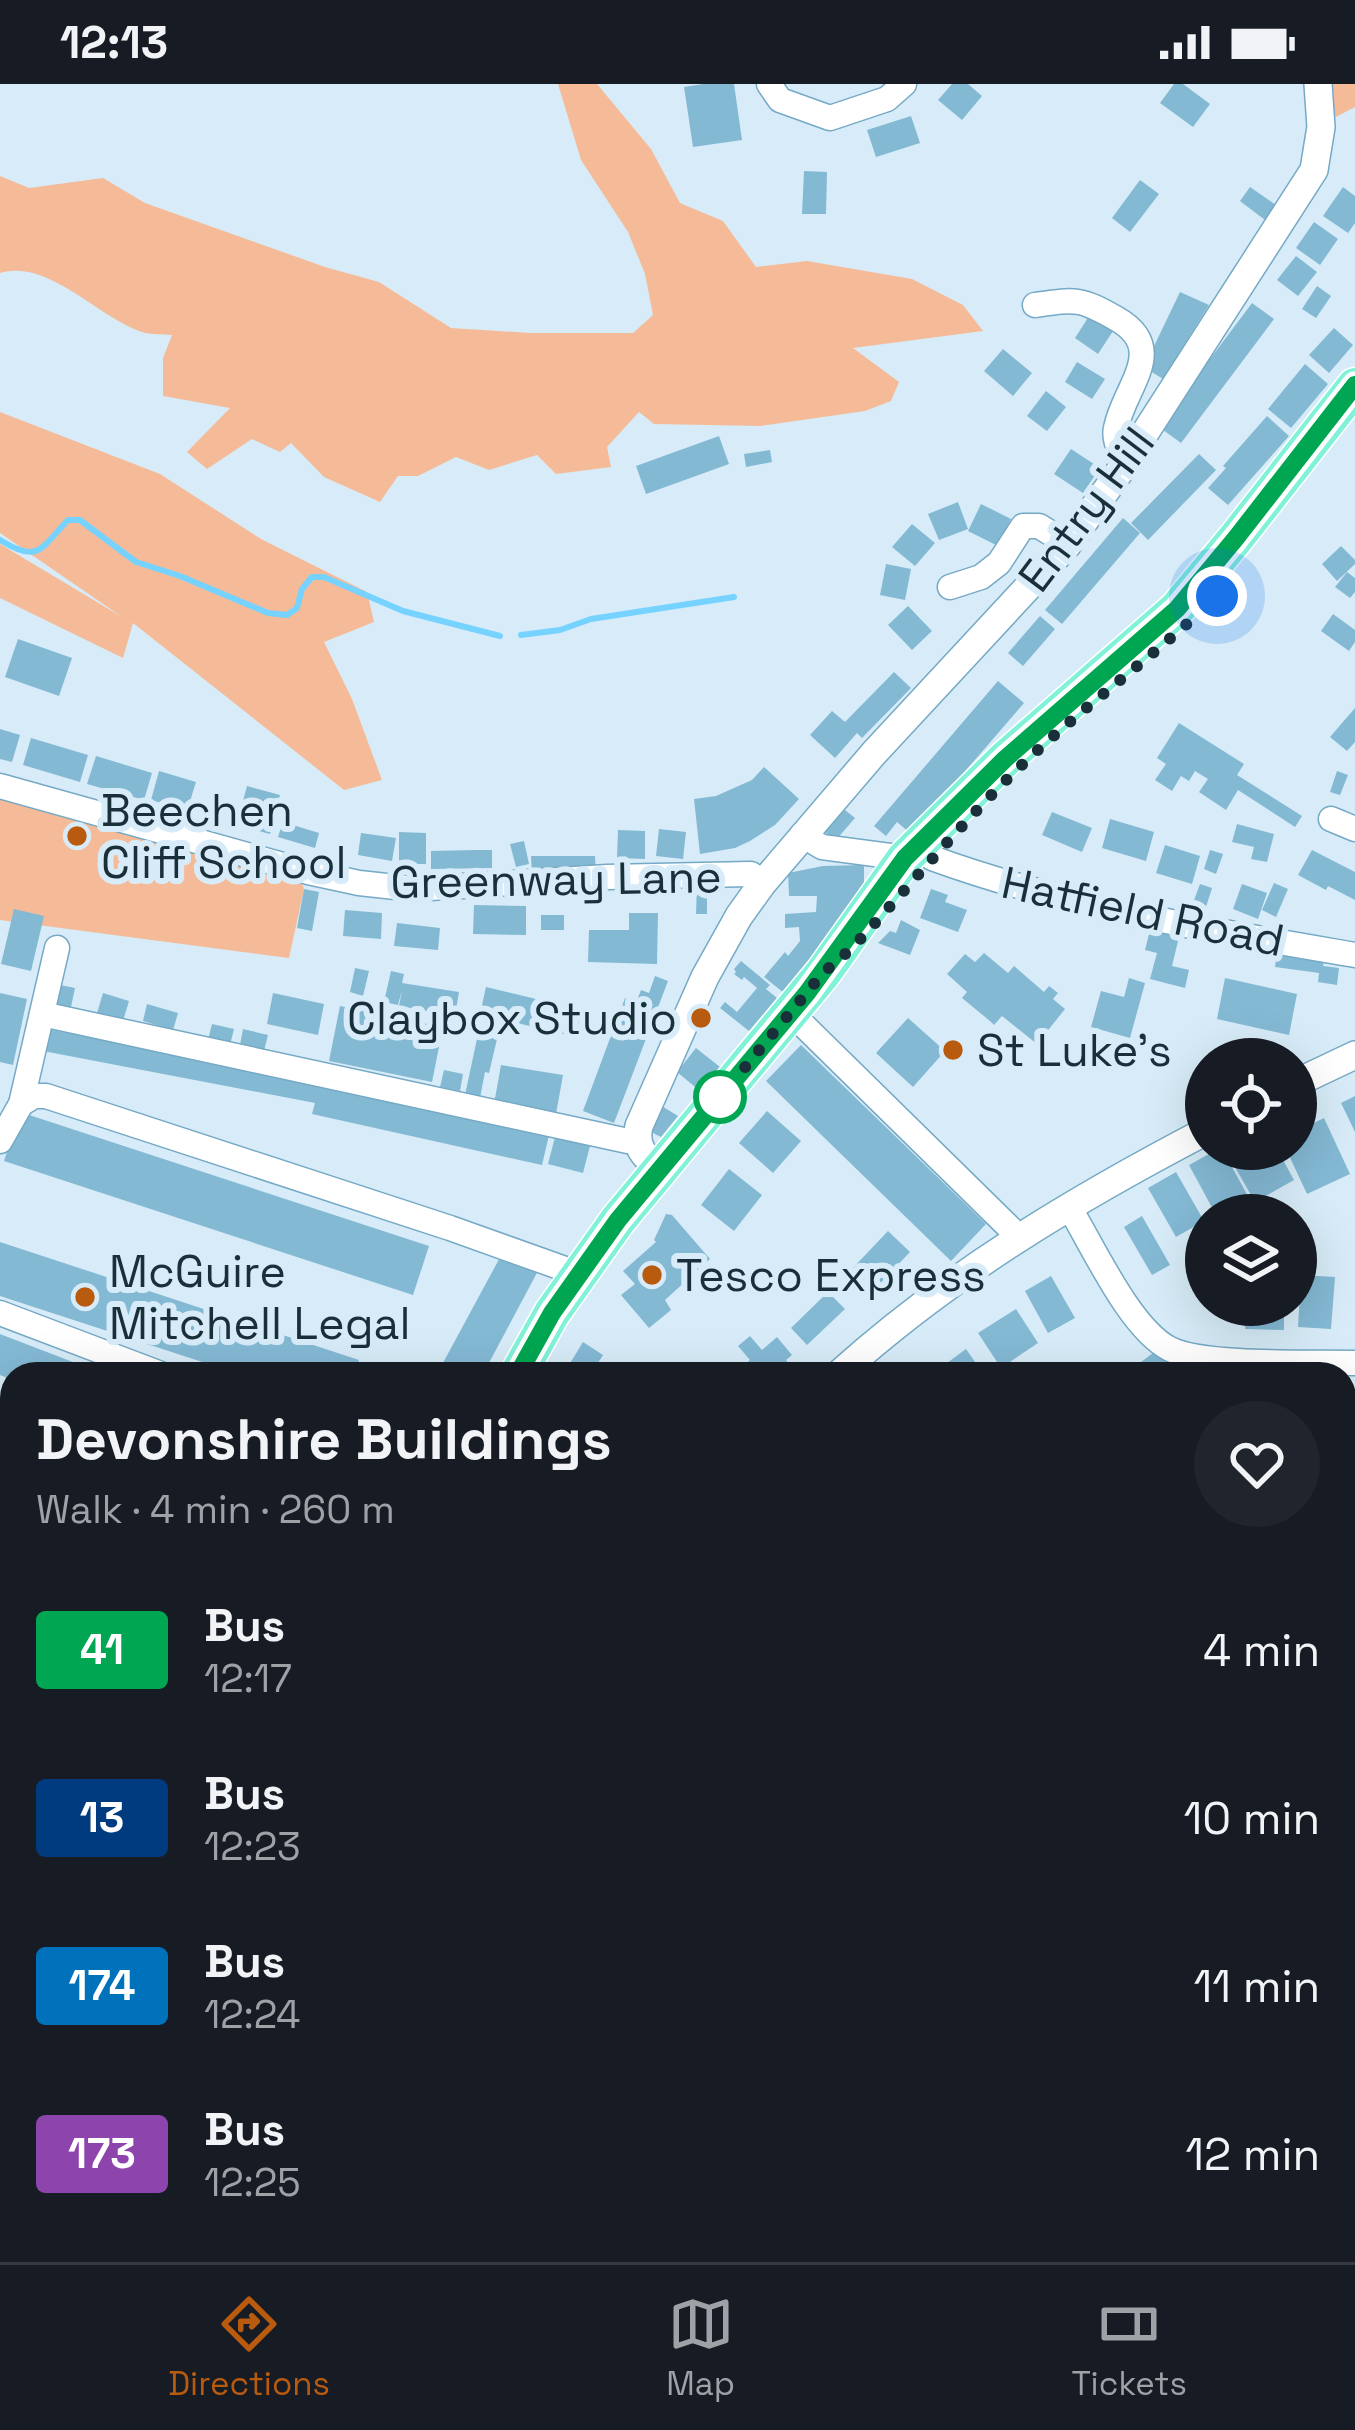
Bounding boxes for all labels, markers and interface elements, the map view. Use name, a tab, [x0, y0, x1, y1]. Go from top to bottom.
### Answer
text: 12:13	[60, 14, 168, 71]
street label: Entry Hill	[1006, 416, 1167, 603]
your location	[1187, 566, 1247, 626]
place label: Beechen Cliff School	[101, 782, 347, 891]
marker: Beechen Cliff School	[64, 823, 90, 849]
street label: Greenway Lane	[390, 848, 722, 911]
street label: Hatfield Road	[997, 854, 1289, 969]
place label: Claybox Studio	[347, 990, 677, 1047]
marker: Claybox Studio	[688, 1005, 714, 1031]
place label: St Luke's	[977, 1022, 1172, 1079]
marker: St Luke's	[940, 1037, 966, 1063]
map controls	[1185, 1038, 1317, 1326]
button: locate	[1185, 1038, 1317, 1170]
unlabelled marker	[695, 1072, 745, 1122]
button: layers	[1185, 1194, 1317, 1326]
place label: McGuire Mitchell Legal	[109, 1243, 410, 1352]
place label: Tesco Express	[676, 1247, 986, 1304]
marker: Tesco Express	[639, 1262, 665, 1288]
marker: McGuire Mitchell Legal	[72, 1284, 98, 1310]
button: heart	[1194, 1401, 1320, 1527]
text: Devonshire Buildings	[36, 1403, 612, 1476]
text: Walk · 4 min · 260 m	[36, 1485, 395, 1534]
text: Bus	[204, 1597, 285, 1654]
text: 4 min	[1203, 1622, 1320, 1679]
text: 41	[80, 1623, 124, 1676]
text: 12:17	[204, 1654, 292, 1703]
text: Bus	[204, 1765, 285, 1822]
text: 10 min	[1183, 1790, 1320, 1847]
text: 13	[80, 1791, 124, 1844]
text: 12:23	[204, 1822, 301, 1871]
text: Bus	[204, 1933, 285, 1990]
text: 11 min	[1194, 1958, 1320, 2015]
text: 174	[68, 1959, 136, 2012]
text: 12:24	[204, 1990, 300, 2039]
text: Bus	[204, 2101, 285, 2158]
text: 12 min	[1185, 2126, 1320, 2183]
text: 173	[68, 2127, 136, 2180]
text: 12:25	[204, 2158, 301, 2207]
tab: Directions	[168, 2291, 330, 2405]
tab: Map	[666, 2291, 735, 2405]
tab: Tickets	[1072, 2291, 1187, 2405]

